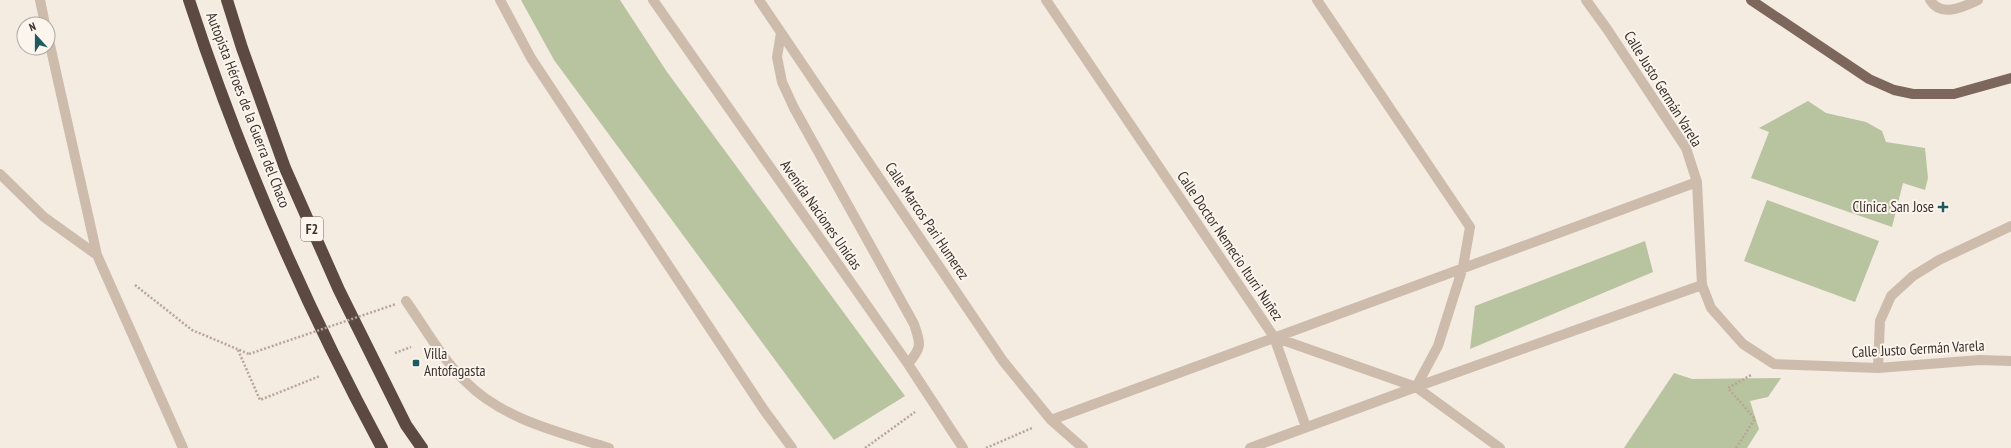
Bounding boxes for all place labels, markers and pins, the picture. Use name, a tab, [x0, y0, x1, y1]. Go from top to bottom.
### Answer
place label: Clínica San Jose	[1852, 197, 1934, 216]
marker: Clínica San Jose	[1937, 201, 1949, 213]
place label: Villa Antofagasta	[423, 344, 486, 380]
marker: Villa Antofagasta	[411, 358, 421, 368]

